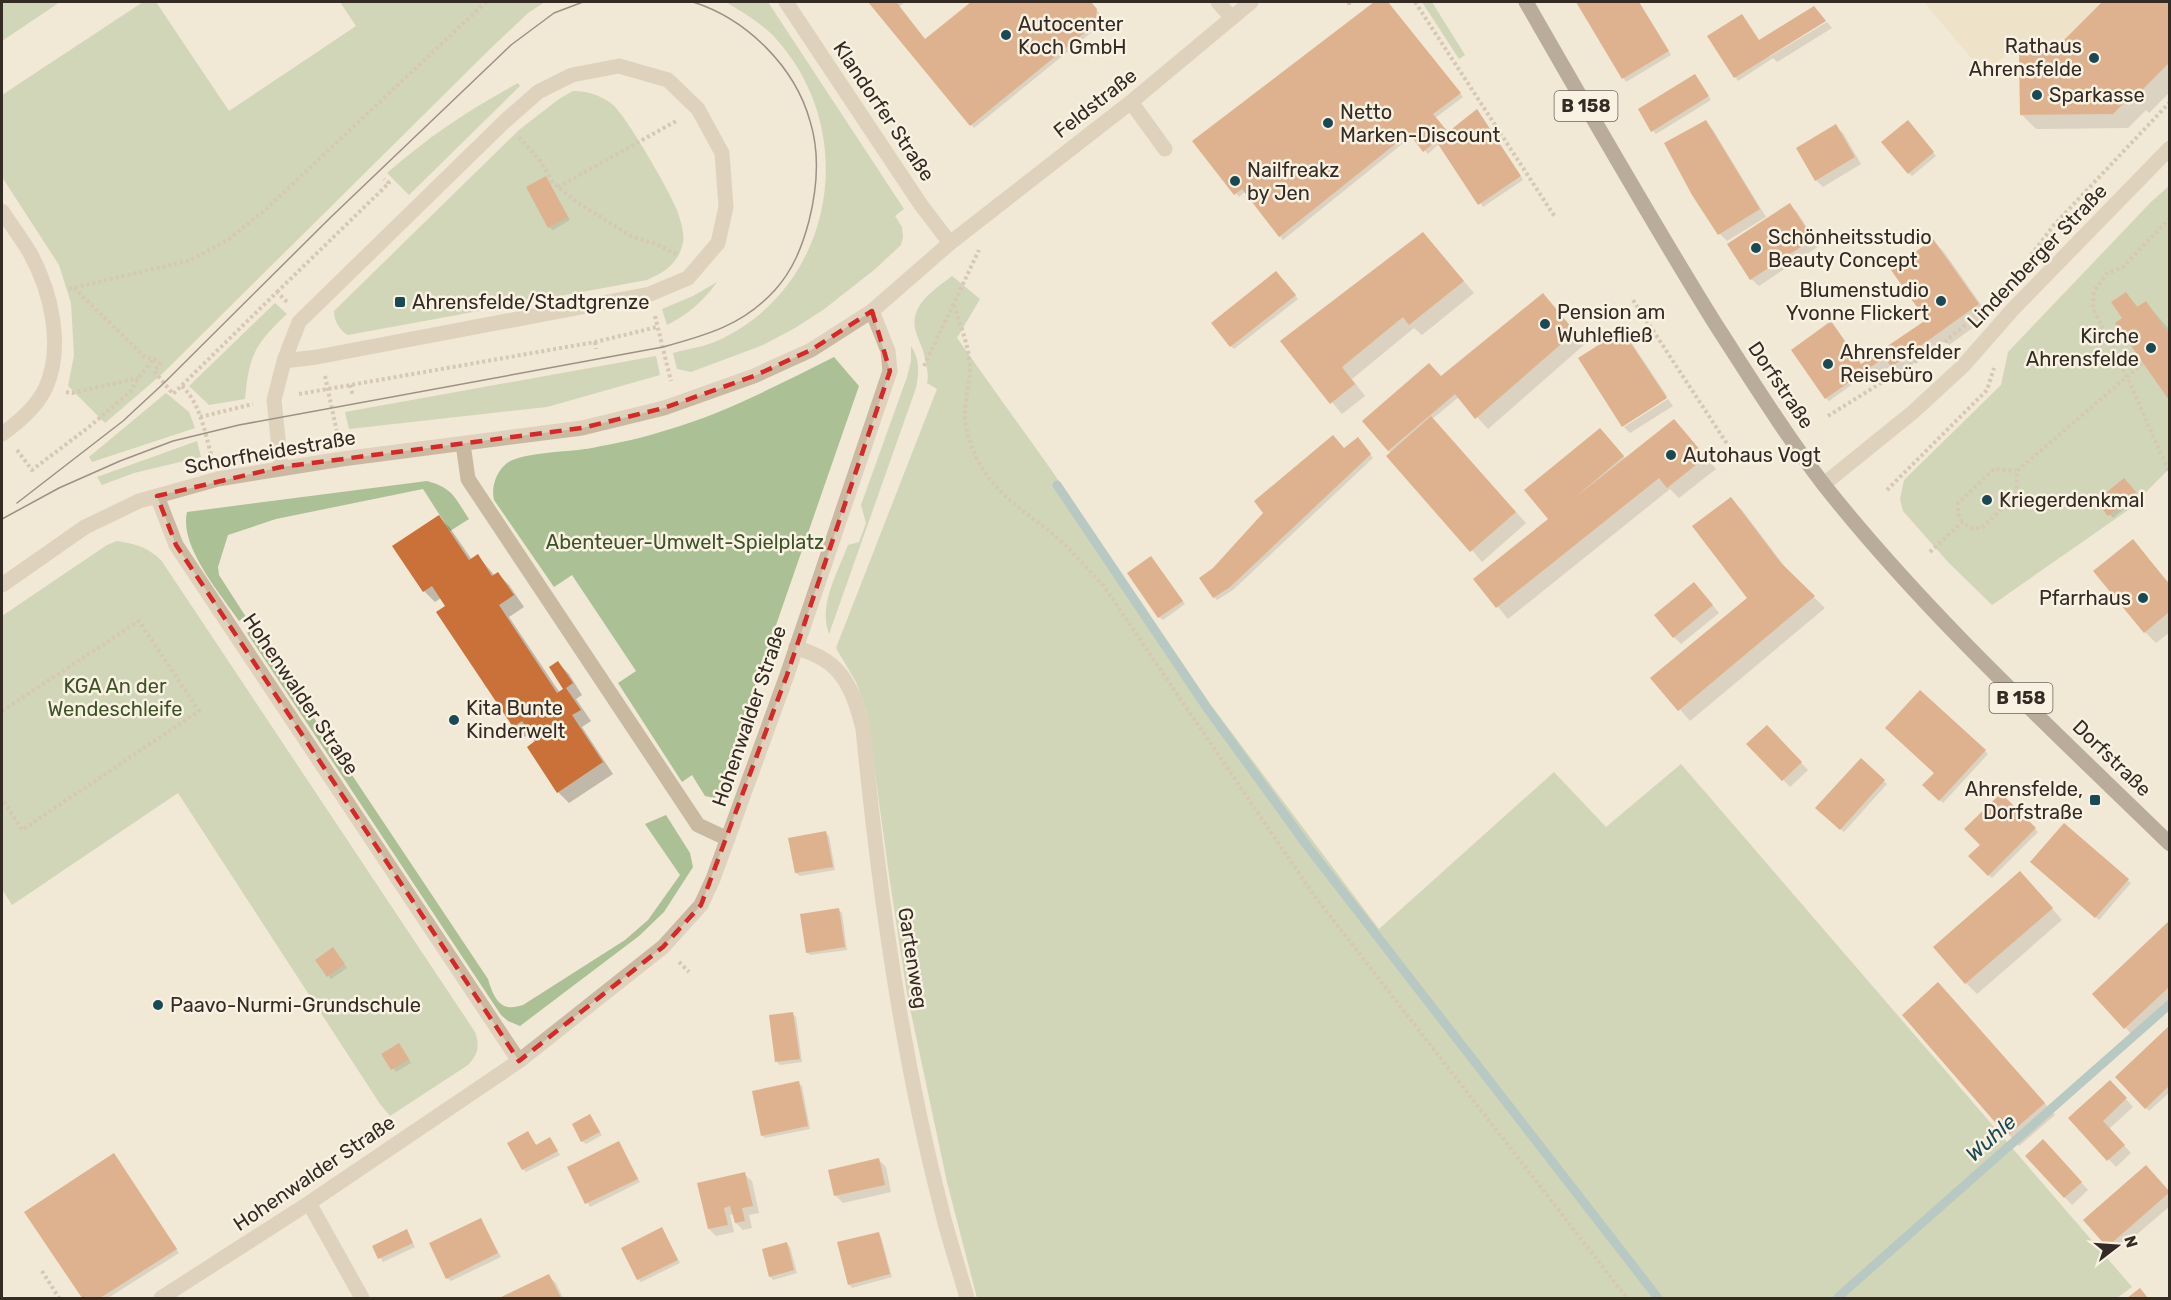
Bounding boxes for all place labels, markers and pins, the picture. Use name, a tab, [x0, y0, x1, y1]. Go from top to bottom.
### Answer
place label: Autocenter Koch GmbH	[1018, 12, 1127, 59]
marker: Autocenter Koch GmbH	[999, 28, 1013, 42]
place label: Rathaus Ahrensfelde	[1969, 34, 2082, 81]
marker: Rathaus Ahrensfelde	[2087, 51, 2101, 65]
place label: Sparkasse	[2049, 83, 2145, 107]
marker: Sparkasse	[2030, 88, 2044, 102]
place label: Netto Marken-Discount	[1340, 100, 1501, 147]
marker: Netto Marken-Discount	[1321, 116, 1335, 130]
place label: Nailfreakz by Jen	[1247, 158, 1340, 205]
marker: Nailfreakz by Jen	[1228, 174, 1242, 188]
place label: Schönheitsstudio Beauty Concept	[1768, 225, 1932, 272]
marker: Schönheitsstudio Beauty Concept	[1749, 241, 1763, 255]
place label: Blumenstudio Yvonne Flickert	[1786, 278, 1929, 325]
place label: Ahrensfelde/Stadtgrenze	[412, 290, 649, 314]
marker: Blumenstudio Yvonne Flickert	[1934, 294, 1948, 308]
marker: Ahrensfelde/Stadtgrenze	[393, 295, 407, 309]
place label: Pension am Wuhlefließ	[1557, 300, 1665, 347]
marker: Pension am Wuhlefließ	[1538, 317, 1552, 331]
place label: Kirche Ahrensfelde	[2026, 324, 2139, 371]
place label: Ahrensfelder Reisebüro	[1840, 340, 1961, 387]
marker: Kirche Ahrensfelde	[2144, 341, 2158, 355]
marker: Ahrensfelder Reisebüro	[1821, 357, 1835, 371]
place label: Autohaus Vogt	[1683, 443, 1821, 467]
marker: Autohaus Vogt	[1664, 448, 1678, 462]
place label: Kriegerdenkmal	[1999, 488, 2144, 512]
marker: Kriegerdenkmal	[1980, 493, 1994, 507]
place label: Pfarrhaus	[2039, 586, 2131, 610]
marker: Pfarrhaus	[2136, 591, 2150, 605]
place label: Kita Bunte Kinderwelt	[466, 696, 566, 743]
marker: Kita Bunte Kinderwelt	[447, 713, 461, 727]
place label: Ahrensfelde, Dorfstraße	[1965, 777, 2083, 824]
marker: Ahrensfelde, Dorfstraße	[2088, 793, 2102, 807]
place label: Paavo-Nurmi-Grundschule	[170, 993, 421, 1017]
marker: Paavo-Nurmi-Grundschule	[151, 998, 165, 1012]

